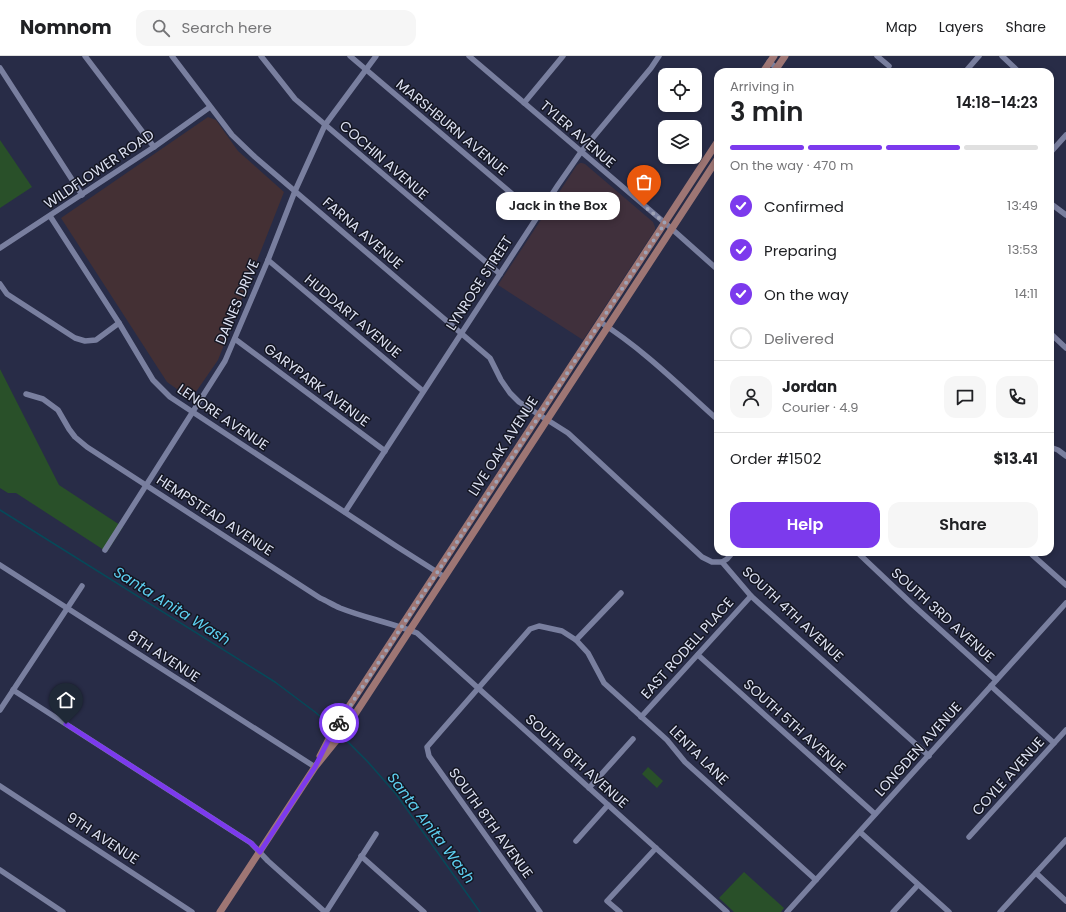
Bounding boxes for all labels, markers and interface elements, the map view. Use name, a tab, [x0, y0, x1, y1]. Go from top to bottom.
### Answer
search box	[136, 10, 416, 46]
text: Nomnom	[20, 14, 112, 41]
icon: search	[150, 17, 172, 39]
text: Search here	[182, 17, 272, 38]
text: Map	[886, 17, 917, 37]
text: Layers	[939, 17, 983, 37]
text: Share	[1005, 17, 1046, 37]
map controls	[658, 68, 702, 164]
button: locate	[658, 68, 702, 112]
street label: MARSHBURN AVENUE	[392, 74, 512, 180]
text: Arriving in	[730, 77, 794, 96]
text: 14:18–14:23	[956, 92, 1038, 113]
text: 3 min	[730, 94, 803, 130]
street label: TYLER AVENUE	[536, 96, 620, 172]
street label: COCHIN AVENUE	[335, 116, 433, 204]
button: layers	[658, 120, 702, 164]
street label: WILDFLOWER ROAD	[40, 125, 158, 213]
text: On the way · 470 m	[730, 156, 853, 175]
pin	[627, 165, 661, 206]
icon: bag	[633, 171, 655, 193]
street label: FARNA AVENUE	[318, 192, 408, 274]
callout: Jack in the Box	[496, 192, 620, 220]
icon: check	[730, 195, 752, 217]
text: Jack in the Box	[509, 196, 607, 215]
text: Confirmed	[764, 196, 844, 217]
text: 13:49	[1007, 196, 1038, 215]
street label: LYNROSE STREET	[441, 232, 517, 334]
icon: check	[730, 239, 752, 261]
text: Preparing	[764, 240, 837, 261]
text: 13:53	[1008, 240, 1038, 259]
street label: DAINES DRIVE	[210, 257, 264, 347]
street label: HUDDART AVENUE	[300, 270, 406, 362]
icon: check	[730, 283, 752, 305]
text: On the way	[764, 284, 849, 305]
text: 14:11	[1015, 284, 1038, 303]
text: Delivered	[764, 328, 834, 349]
street label: GARYPARK AVENUE	[260, 339, 374, 431]
button: person	[730, 376, 772, 418]
text: Jordan	[782, 376, 837, 397]
button: chat	[944, 376, 986, 418]
button: phone	[996, 376, 1038, 418]
street label: LENORE AVENUE	[173, 379, 273, 455]
street label: LIVE OAK AVENUE	[463, 392, 543, 500]
text: Courier · 4.9	[782, 398, 858, 417]
text: Order #1502	[730, 448, 821, 469]
text: $13.41	[993, 448, 1038, 469]
street label: HEMPSTEAD AVENUE	[153, 470, 277, 560]
button: Help	[730, 502, 880, 548]
button: Share	[888, 502, 1038, 548]
water label: Santa Anita Wash	[110, 561, 235, 650]
street label: SOUTH 4TH AVENUE	[738, 562, 848, 666]
street label: SOUTH 3RD AVENUE	[887, 563, 999, 667]
street label: EAST RODELL PLACE	[636, 593, 738, 703]
street label: 8TH AVENUE	[124, 625, 204, 687]
street label: SOUTH 5TH AVENUE	[739, 674, 851, 778]
pin	[49, 683, 83, 724]
icon: home	[55, 689, 77, 711]
street label: LONGDEN AVENUE	[870, 697, 966, 801]
courier	[319, 703, 359, 743]
street label: SOUTH 6TH AVENUE	[521, 709, 633, 813]
icon: bike	[328, 712, 350, 734]
street label: LENTA LANE	[665, 721, 733, 789]
street label: COYLE AVENUE	[967, 732, 1049, 820]
street label: SOUTH 8TH AVENUE	[444, 764, 538, 882]
water label: Santa Anita Wash	[383, 768, 480, 888]
street label: 9TH AVENUE	[63, 807, 143, 869]

